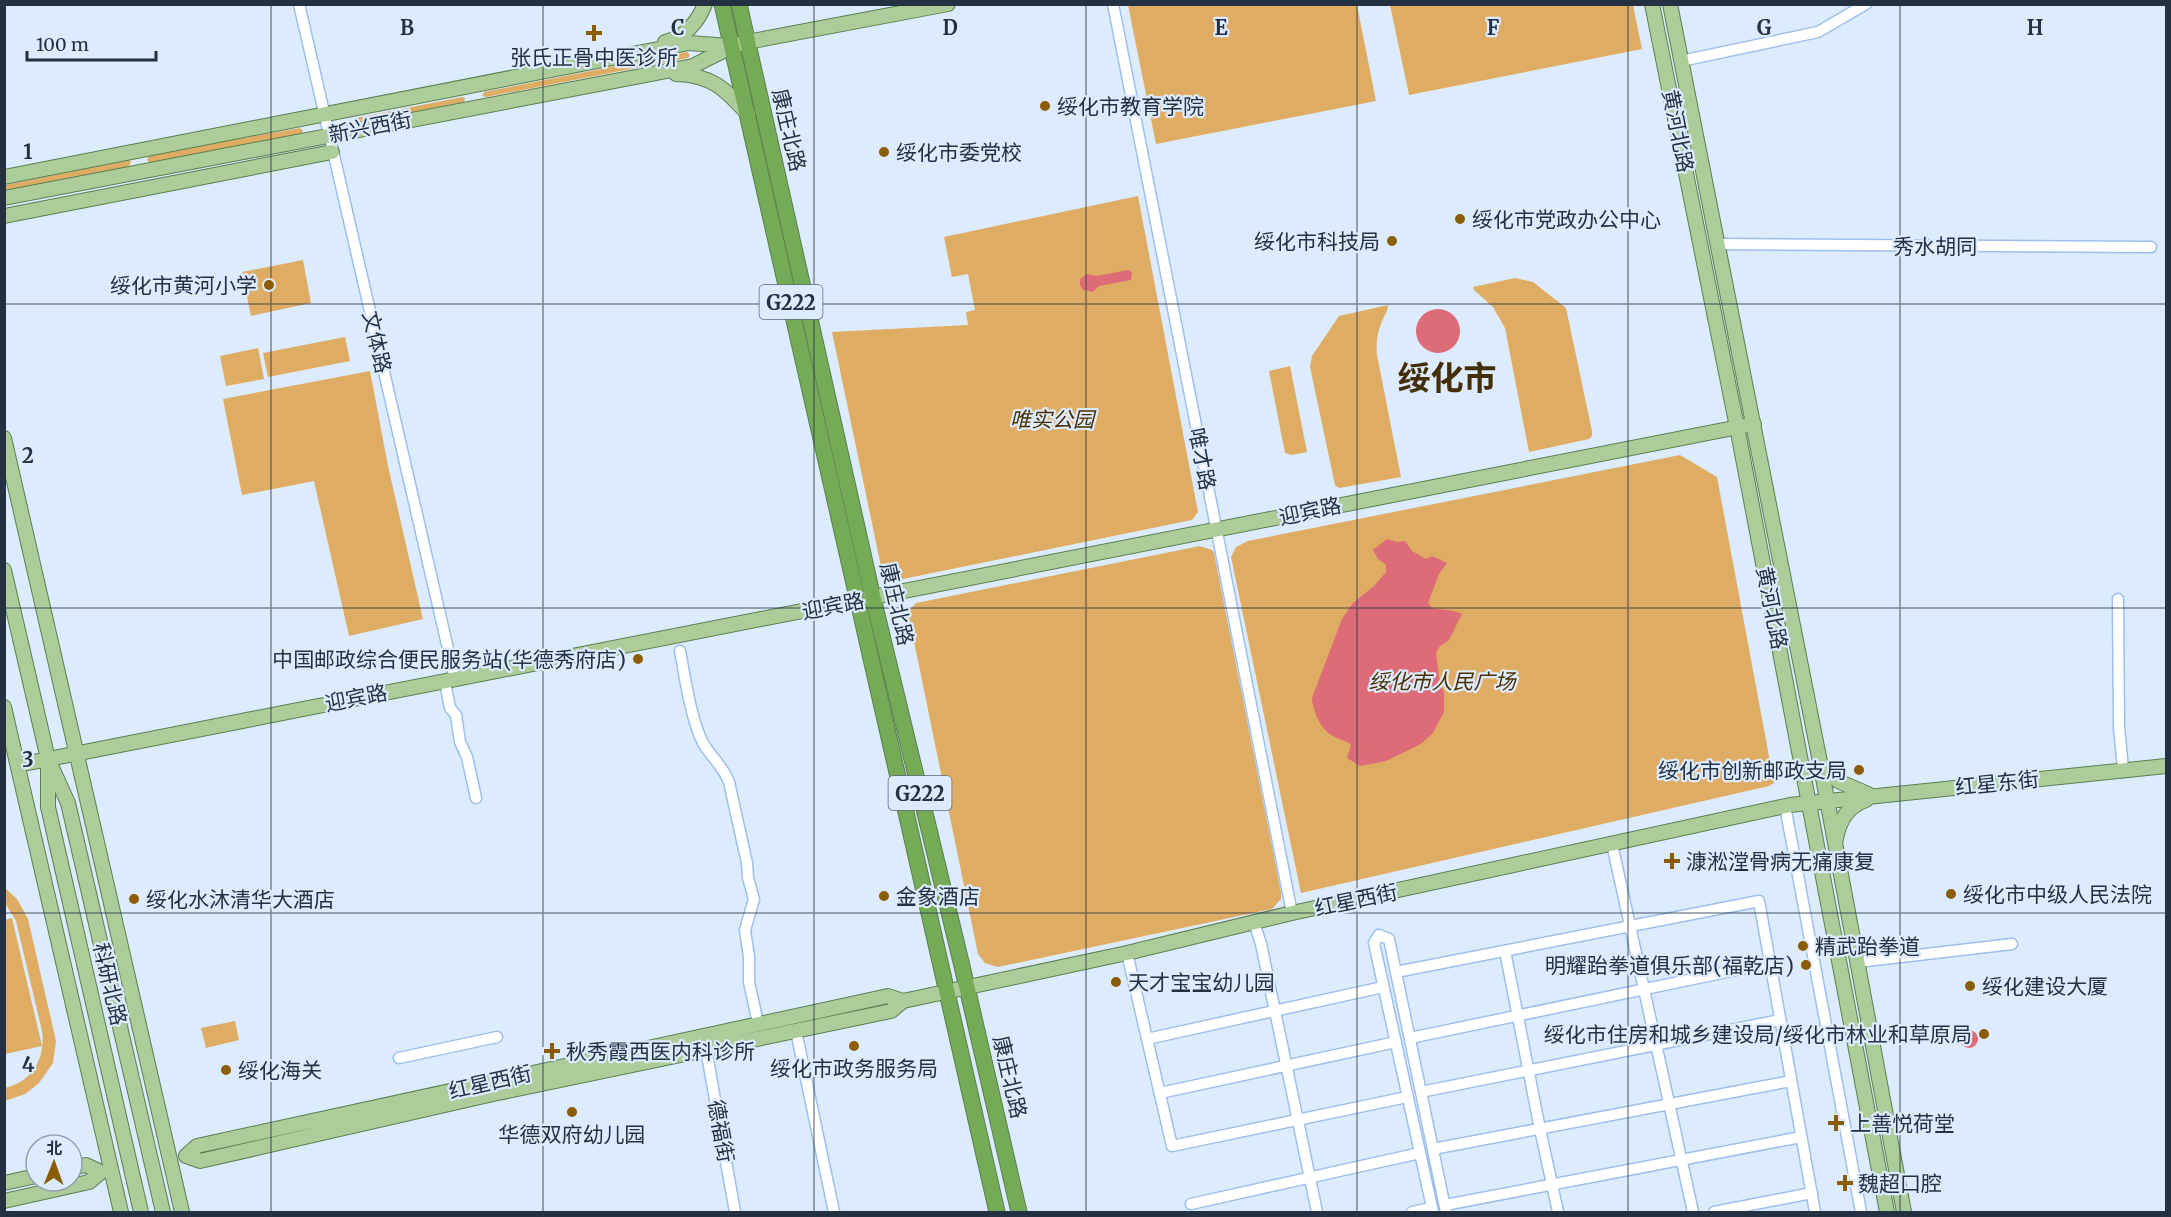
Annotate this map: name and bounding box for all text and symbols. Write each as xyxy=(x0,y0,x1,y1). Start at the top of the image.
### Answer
text: B xyxy=(400,15,414,40)
text: C xyxy=(671,15,685,40)
text: D xyxy=(942,15,958,40)
text: E xyxy=(1214,15,1228,40)
text: F xyxy=(1487,15,1500,40)
text: G xyxy=(1757,15,1772,40)
text: H xyxy=(2027,15,2043,40)
scale bar xyxy=(27,24,156,62)
marker: 张氏正骨中医诊所 xyxy=(585,24,603,42)
text: 100 m xyxy=(36,33,89,56)
place label: 张氏正骨中医诊所 xyxy=(510,44,678,71)
street label: 康庄北路 xyxy=(766,86,812,174)
street label: 黄河北路 xyxy=(1657,87,1699,175)
place label: 绥化市教育学院 xyxy=(1057,93,1204,120)
marker: 绥化市教育学院 xyxy=(1038,99,1052,113)
street label: 新兴西街 xyxy=(326,106,414,148)
text: 1 xyxy=(23,139,33,164)
place label: 绥化市委党校 xyxy=(896,139,1022,166)
marker: 绥化市委党校 xyxy=(877,145,891,159)
place label: 绥化市党政办公中心 xyxy=(1472,206,1661,233)
marker: 绥化市党政办公中心 xyxy=(1453,212,1467,226)
place label: 绥化市科技局 xyxy=(1254,228,1380,255)
street label: 秀水胡同 xyxy=(1893,233,1977,260)
marker: 绥化市科技局 xyxy=(1385,234,1399,248)
place label: 绥化市黄河小学 xyxy=(110,272,257,299)
marker: 绥化市黄河小学 xyxy=(262,278,276,292)
road number: G222 xyxy=(760,285,822,319)
street label: 文体路 xyxy=(357,308,397,376)
district label: 绥化市 xyxy=(1398,358,1497,399)
park label: 唯实公园 xyxy=(1010,406,1097,433)
street label: 唯才路 xyxy=(1183,426,1221,492)
text: 2 xyxy=(22,443,34,468)
street label: 迎宾路 xyxy=(1276,491,1344,531)
street label: 康庄北路 xyxy=(874,560,920,648)
street label: 黄河北路 xyxy=(1751,564,1793,652)
street label: 迎宾路 xyxy=(800,587,866,625)
place label: 中国邮政综合便民服务站(华德秀府店) xyxy=(272,646,626,673)
marker: 中国邮政综合便民服务站(华德秀府店) xyxy=(631,652,645,666)
park label: 绥化市人民广场 xyxy=(1369,668,1517,695)
street label: 迎宾路 xyxy=(323,679,389,717)
text: 3 xyxy=(22,747,34,772)
place label: 绥化市创新邮政支局 xyxy=(1658,757,1847,784)
marker: 绥化市创新邮政支局 xyxy=(1852,763,1866,777)
street label: 红星东街 xyxy=(1954,765,2040,801)
road number: G222 xyxy=(888,776,952,810)
place label: 漮淞漟骨病无痛康复 xyxy=(1686,848,1875,875)
marker: 漮淞漟骨病无痛康复 xyxy=(1663,852,1681,870)
street label: 红星西街 xyxy=(1312,878,1400,922)
place label: 绥化市中级人民法院 xyxy=(1963,881,2152,908)
place label: 金象酒店 xyxy=(896,883,980,910)
place label: 绥化水沐清华大酒店 xyxy=(146,886,335,913)
marker: 绥化市中级人民法院 xyxy=(1944,887,1958,901)
marker: 金象酒店 xyxy=(877,889,891,903)
marker: 绥化水沐清华大酒店 xyxy=(127,892,141,906)
place label: 精武跆拳道 xyxy=(1815,933,1920,960)
marker: 精武跆拳道 xyxy=(1796,939,1810,953)
street label: 科研北路 xyxy=(87,940,133,1028)
place label: 明耀跆拳道俱乐部(福乾店) xyxy=(1545,952,1794,979)
marker: 明耀跆拳道俱乐部(福乾店) xyxy=(1799,958,1813,972)
place label: 天才宝宝幼儿园 xyxy=(1128,969,1275,996)
place label: 绥化建设大厦 xyxy=(1982,973,2108,1000)
marker: 天才宝宝幼儿园 xyxy=(1109,975,1123,989)
marker: 绥化建设大厦 xyxy=(1963,979,1977,993)
place label: 绥化市住房和城乡建设局/绥化市林业和草原局 xyxy=(1544,1021,1972,1048)
marker: 绥化市住房和城乡建设局/绥化市林业和草原局 xyxy=(1977,1027,1991,1041)
street label: 康庄北路 xyxy=(987,1033,1033,1121)
place label: 秋秀霞西医内科诊所 xyxy=(566,1038,755,1065)
marker: 绥化市政务服务局 xyxy=(847,1039,861,1053)
marker: 秋秀霞西医内科诊所 xyxy=(543,1042,561,1060)
text: 4 xyxy=(22,1052,35,1077)
place label: 绥化市政务服务局 xyxy=(770,1055,938,1082)
place label: 绥化海关 xyxy=(238,1057,322,1084)
street label: 红星西街 xyxy=(446,1059,534,1105)
marker: 绥化海关 xyxy=(219,1063,233,1077)
street label: 德福街 xyxy=(702,1098,740,1164)
marker: 华德双府幼儿园 xyxy=(565,1105,579,1119)
place label: 上善悦荷堂 xyxy=(1850,1110,1955,1137)
marker: 上善悦荷堂 xyxy=(1827,1114,1845,1132)
place label: 华德双府幼儿园 xyxy=(499,1121,646,1148)
north arrow xyxy=(24,1133,84,1193)
text: 北 xyxy=(46,1138,62,1158)
place label: 魏超口腔 xyxy=(1858,1170,1942,1197)
marker: 魏超口腔 xyxy=(1836,1174,1854,1192)

